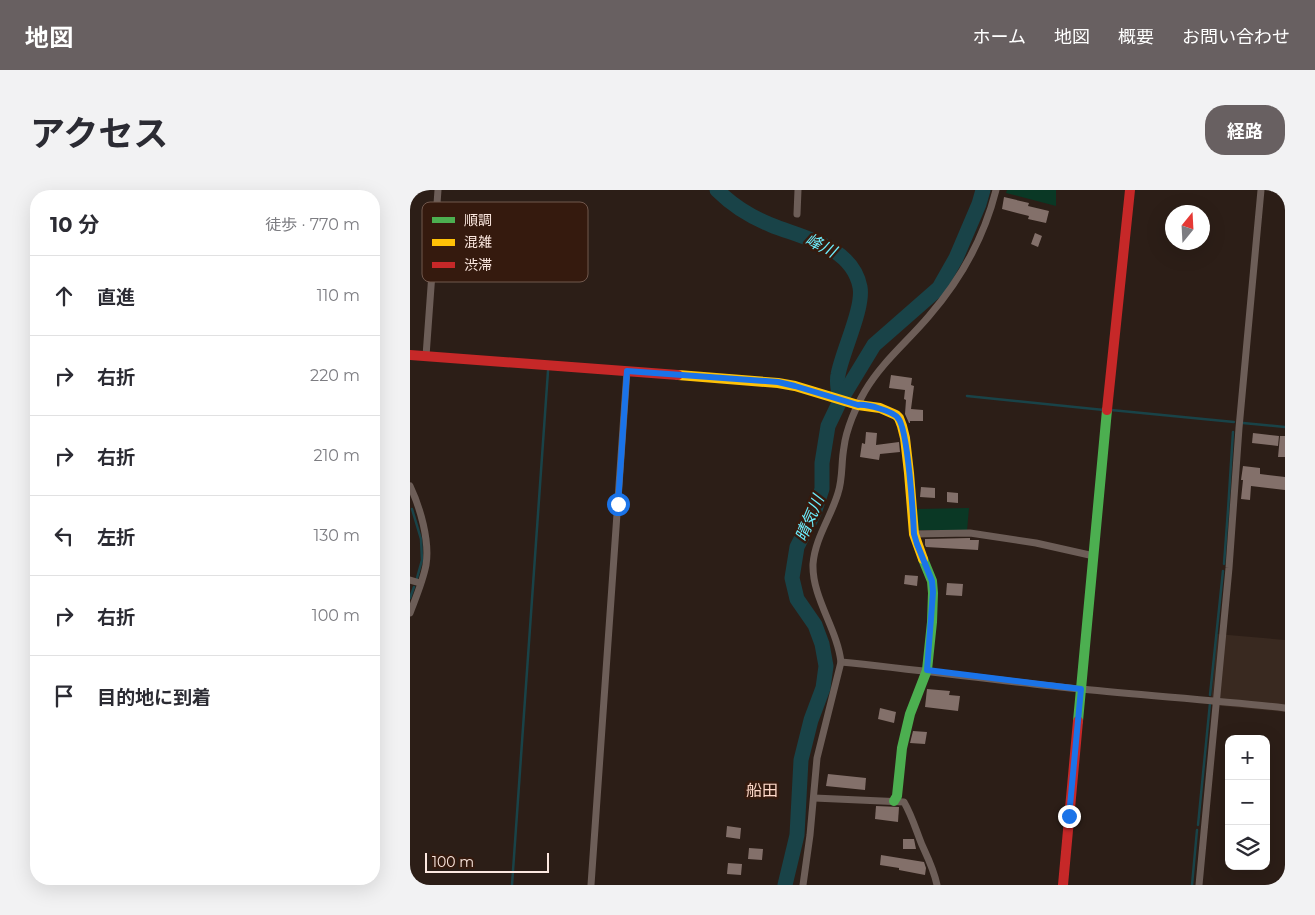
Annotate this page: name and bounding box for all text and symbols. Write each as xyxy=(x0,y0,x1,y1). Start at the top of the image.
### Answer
text: 地図 xyxy=(25,23,73,52)
text: ホーム xyxy=(973,26,1026,48)
text: 地図 xyxy=(1054,26,1090,48)
text: 概要 xyxy=(1118,26,1154,48)
text: お問い合わせ xyxy=(1182,26,1290,48)
button: 経路 xyxy=(1205,105,1285,155)
text: アクセス xyxy=(30,112,168,155)
legend xyxy=(422,202,588,282)
north arrow xyxy=(1165,205,1210,250)
text: 順調 xyxy=(464,211,492,229)
text: 10 分 xyxy=(50,212,99,237)
text: 徒歩 · 770 m xyxy=(265,215,360,234)
water label: 峰川 xyxy=(802,230,841,262)
text: 混雑 xyxy=(464,233,492,251)
text: 渋滞 xyxy=(464,256,492,274)
icon: ahead xyxy=(50,282,78,310)
text: 直進 xyxy=(97,286,135,309)
text: 110 m xyxy=(317,286,360,305)
icon: right xyxy=(50,362,78,390)
text: 右折 xyxy=(97,366,135,389)
text: 220 m xyxy=(310,366,360,385)
icon: right xyxy=(50,442,78,470)
text: 右折 xyxy=(97,446,135,469)
text: 210 m xyxy=(313,446,360,465)
water label: 晴気川 xyxy=(791,491,828,544)
route start xyxy=(607,493,630,516)
icon: left xyxy=(50,522,78,550)
text: 左折 xyxy=(97,526,135,549)
text: 130 m xyxy=(313,526,360,545)
icon: right xyxy=(50,602,78,630)
text: 右折 xyxy=(97,606,135,629)
text: 100 m xyxy=(312,606,360,625)
icon: arrive xyxy=(50,682,78,710)
text: 目的地に到着 xyxy=(97,686,211,709)
map controls xyxy=(1225,735,1270,870)
button: + xyxy=(1225,735,1270,780)
button: − xyxy=(1225,780,1270,825)
district label: 船田 xyxy=(746,781,778,800)
route end xyxy=(1058,805,1081,828)
button: layers xyxy=(1225,825,1270,870)
scale bar xyxy=(425,850,549,873)
text: 100 m xyxy=(432,853,474,871)

